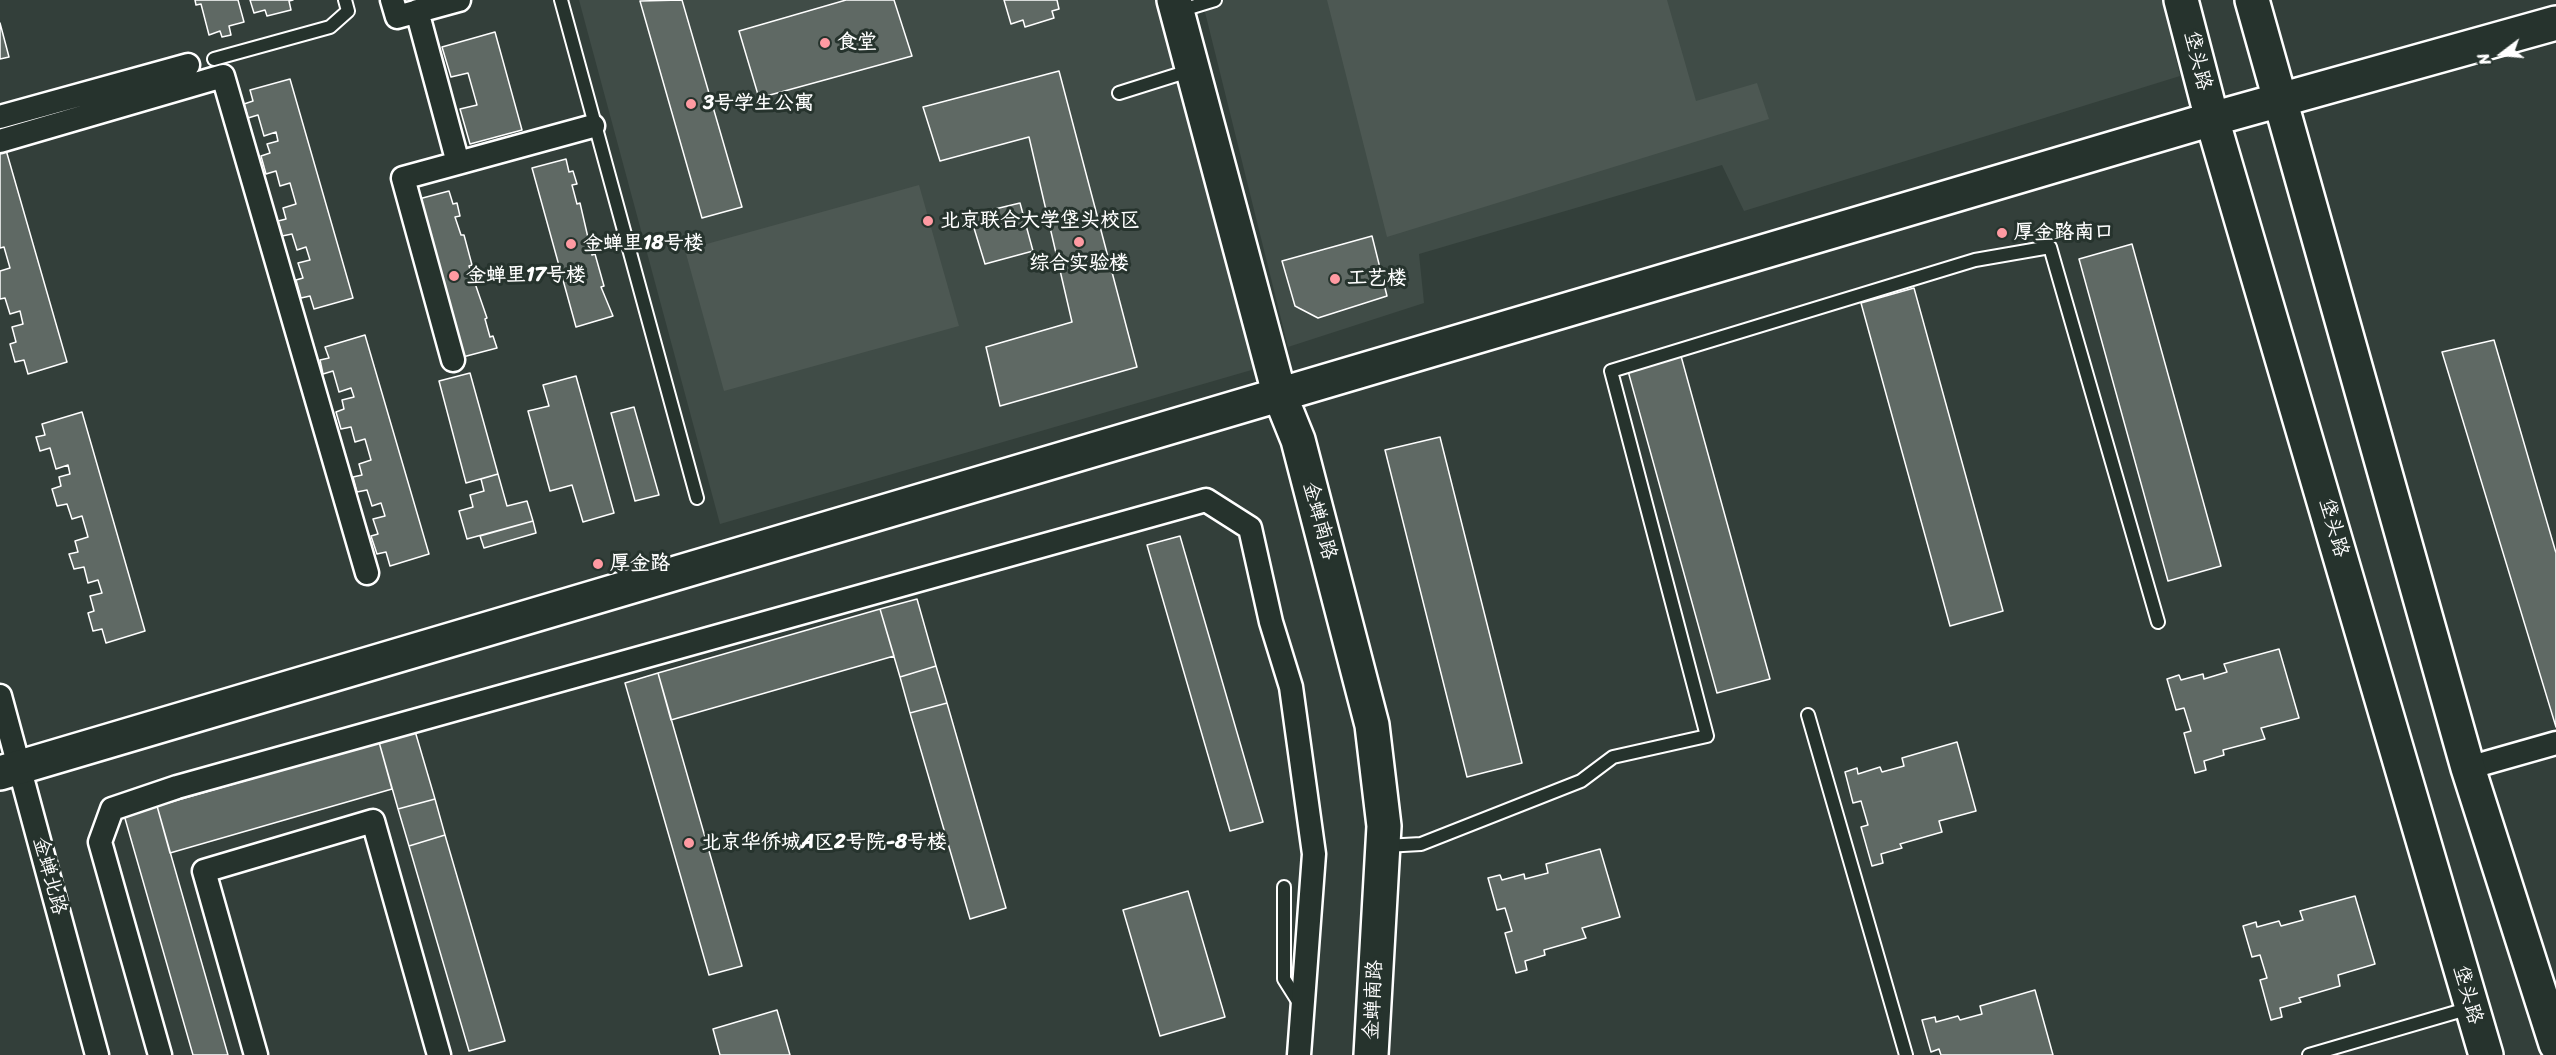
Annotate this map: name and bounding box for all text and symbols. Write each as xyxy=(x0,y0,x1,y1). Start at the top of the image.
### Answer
north arrow xyxy=(2472,24,2532,84)
street label: 垡头路 xyxy=(2178,29,2216,93)
place label: 食堂 xyxy=(837,31,877,55)
marker: 食堂 xyxy=(818,36,832,50)
text: N xyxy=(2469,50,2500,68)
place label: 3号学生公寓 xyxy=(703,92,814,116)
marker: 3号学生公寓 xyxy=(684,97,698,111)
place label: 北京联合大学垡头校区 xyxy=(940,209,1140,233)
marker: 北京联合大学垡头校区 xyxy=(921,214,935,228)
place label: 厚金路南口 xyxy=(2014,221,2114,245)
marker: 厚金路南口 xyxy=(1995,226,2009,240)
place label: 金蝉里18号楼 xyxy=(583,232,704,256)
marker: 综合实验楼 xyxy=(1072,235,1086,249)
marker: 金蝉里18号楼 xyxy=(564,237,578,251)
place label: 综合实验楼 xyxy=(1029,252,1129,276)
place label: 金蝉里17号楼 xyxy=(466,264,586,288)
place label: 工艺楼 xyxy=(1347,267,1407,291)
marker: 金蝉里17号楼 xyxy=(447,269,461,283)
marker: 工艺楼 xyxy=(1328,272,1342,286)
street label: 金蝉南路 xyxy=(1297,479,1341,563)
street label: 垡头路 xyxy=(2313,496,2353,560)
place label: 厚金路 xyxy=(610,552,670,576)
marker: 厚金路 xyxy=(591,557,605,571)
place label: 北京华侨城A区2号院-8号楼 xyxy=(701,831,947,855)
street label: 金蝉北路 xyxy=(27,834,71,918)
marker: 北京华侨城A区2号院-8号楼 xyxy=(682,836,696,850)
street label: 金蝉南路 xyxy=(1360,959,1388,1041)
street label: 垡头路 xyxy=(2447,963,2487,1027)

